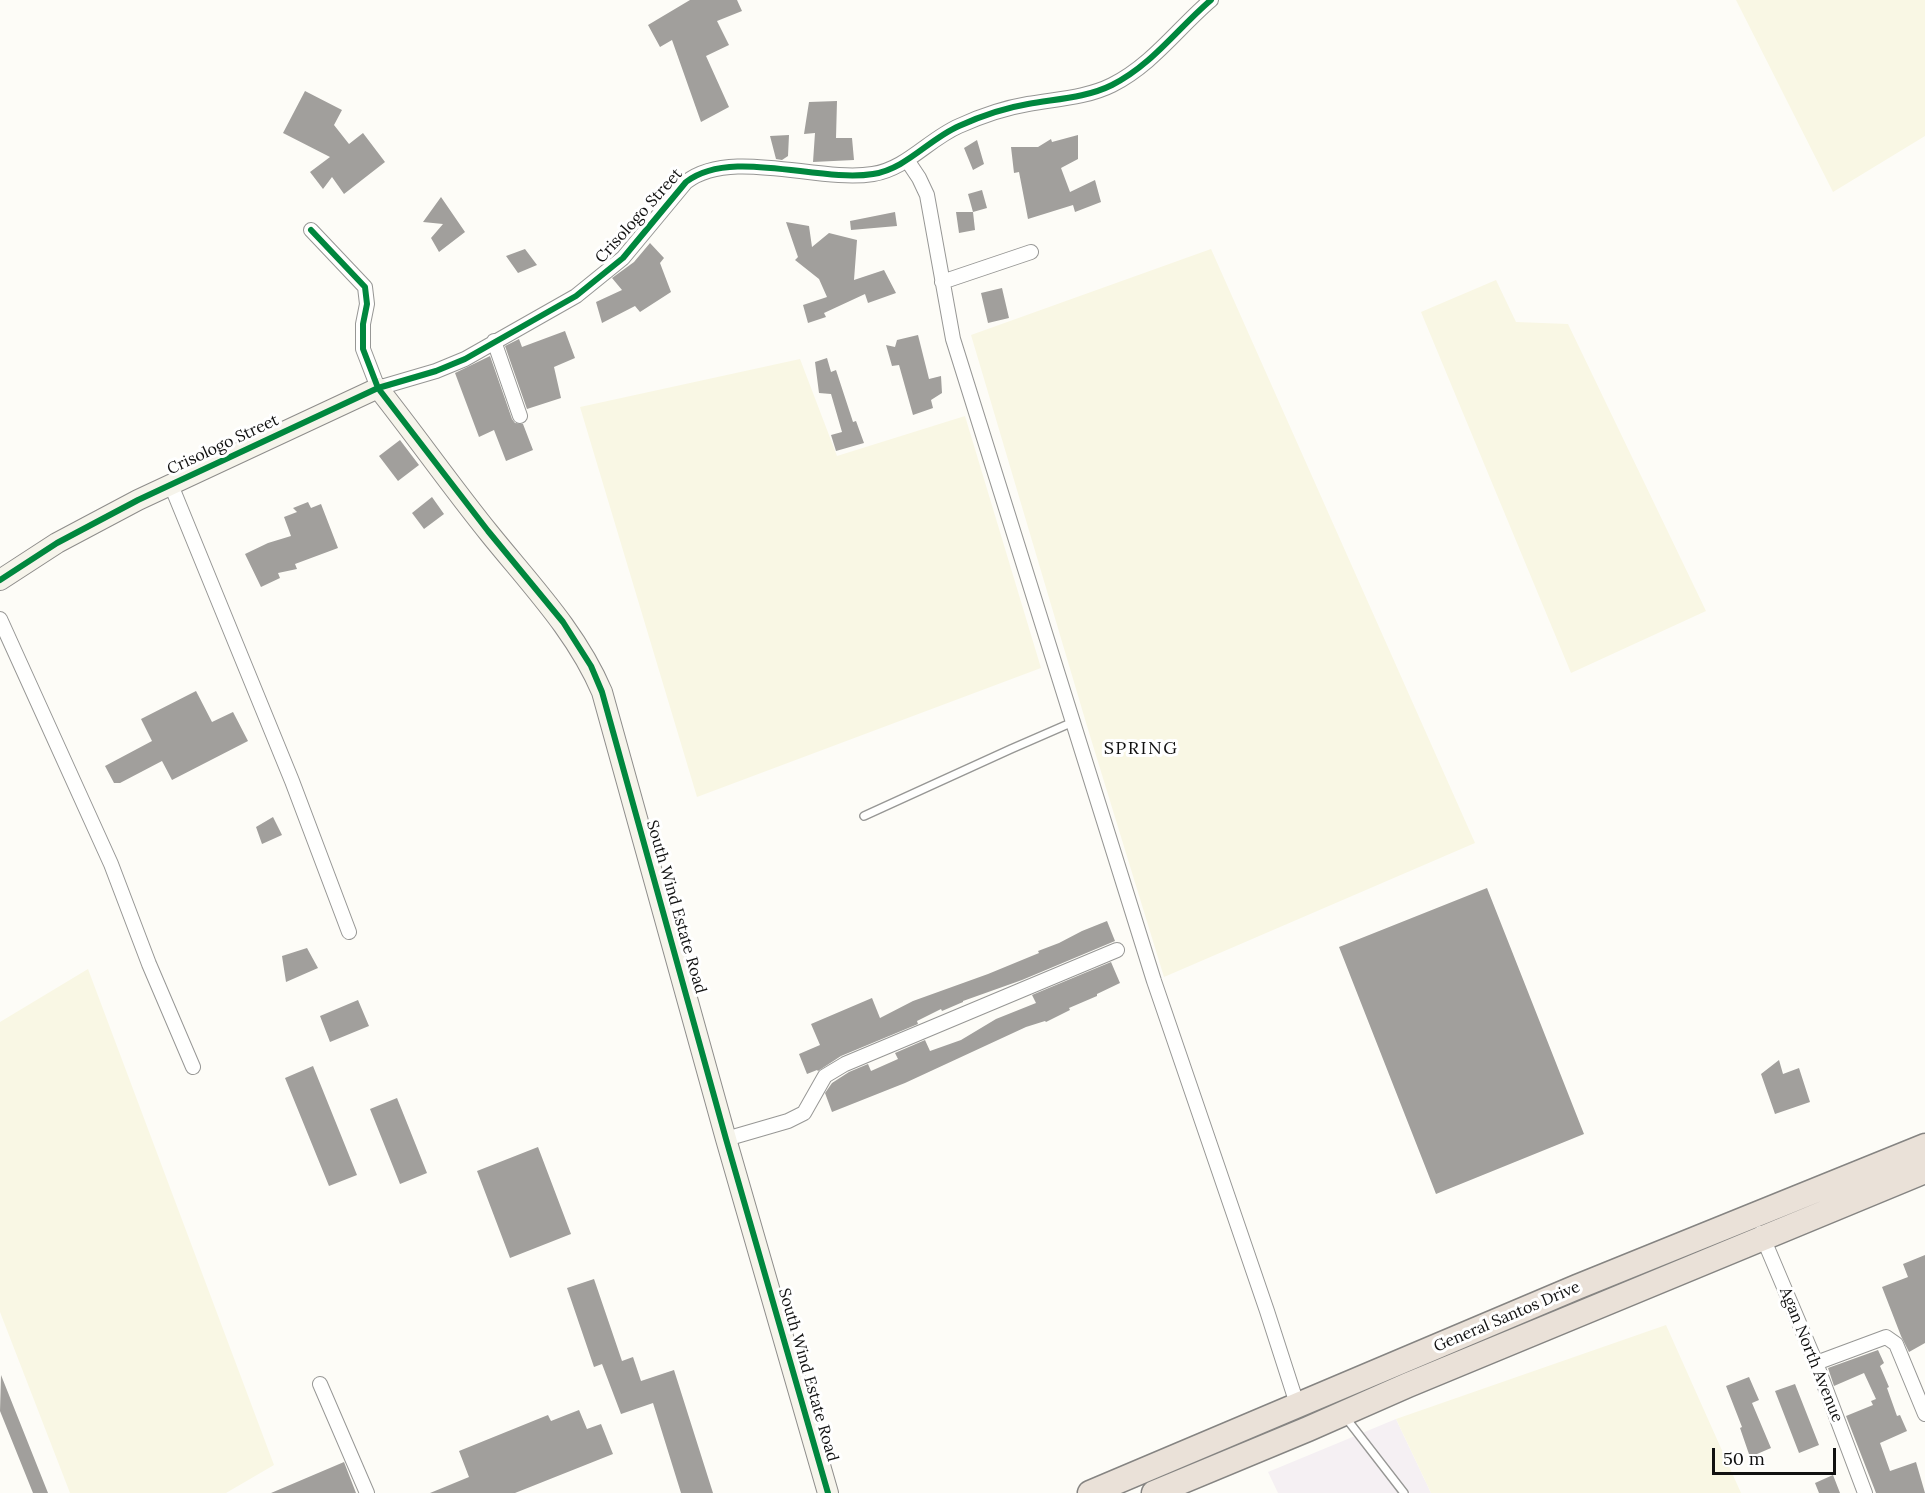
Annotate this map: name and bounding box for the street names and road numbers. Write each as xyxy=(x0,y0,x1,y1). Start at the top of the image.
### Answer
street label: Crisologo Street xyxy=(591,165,687,267)
street label: Crisologo Street xyxy=(164,411,282,479)
street label: South Wind Estate Road xyxy=(642,818,710,996)
street label: General Santos Drive xyxy=(1431,1278,1583,1356)
street label: Agan North Avenue xyxy=(1775,1285,1847,1425)
street label: South Wind Estate Road xyxy=(774,1286,842,1464)

